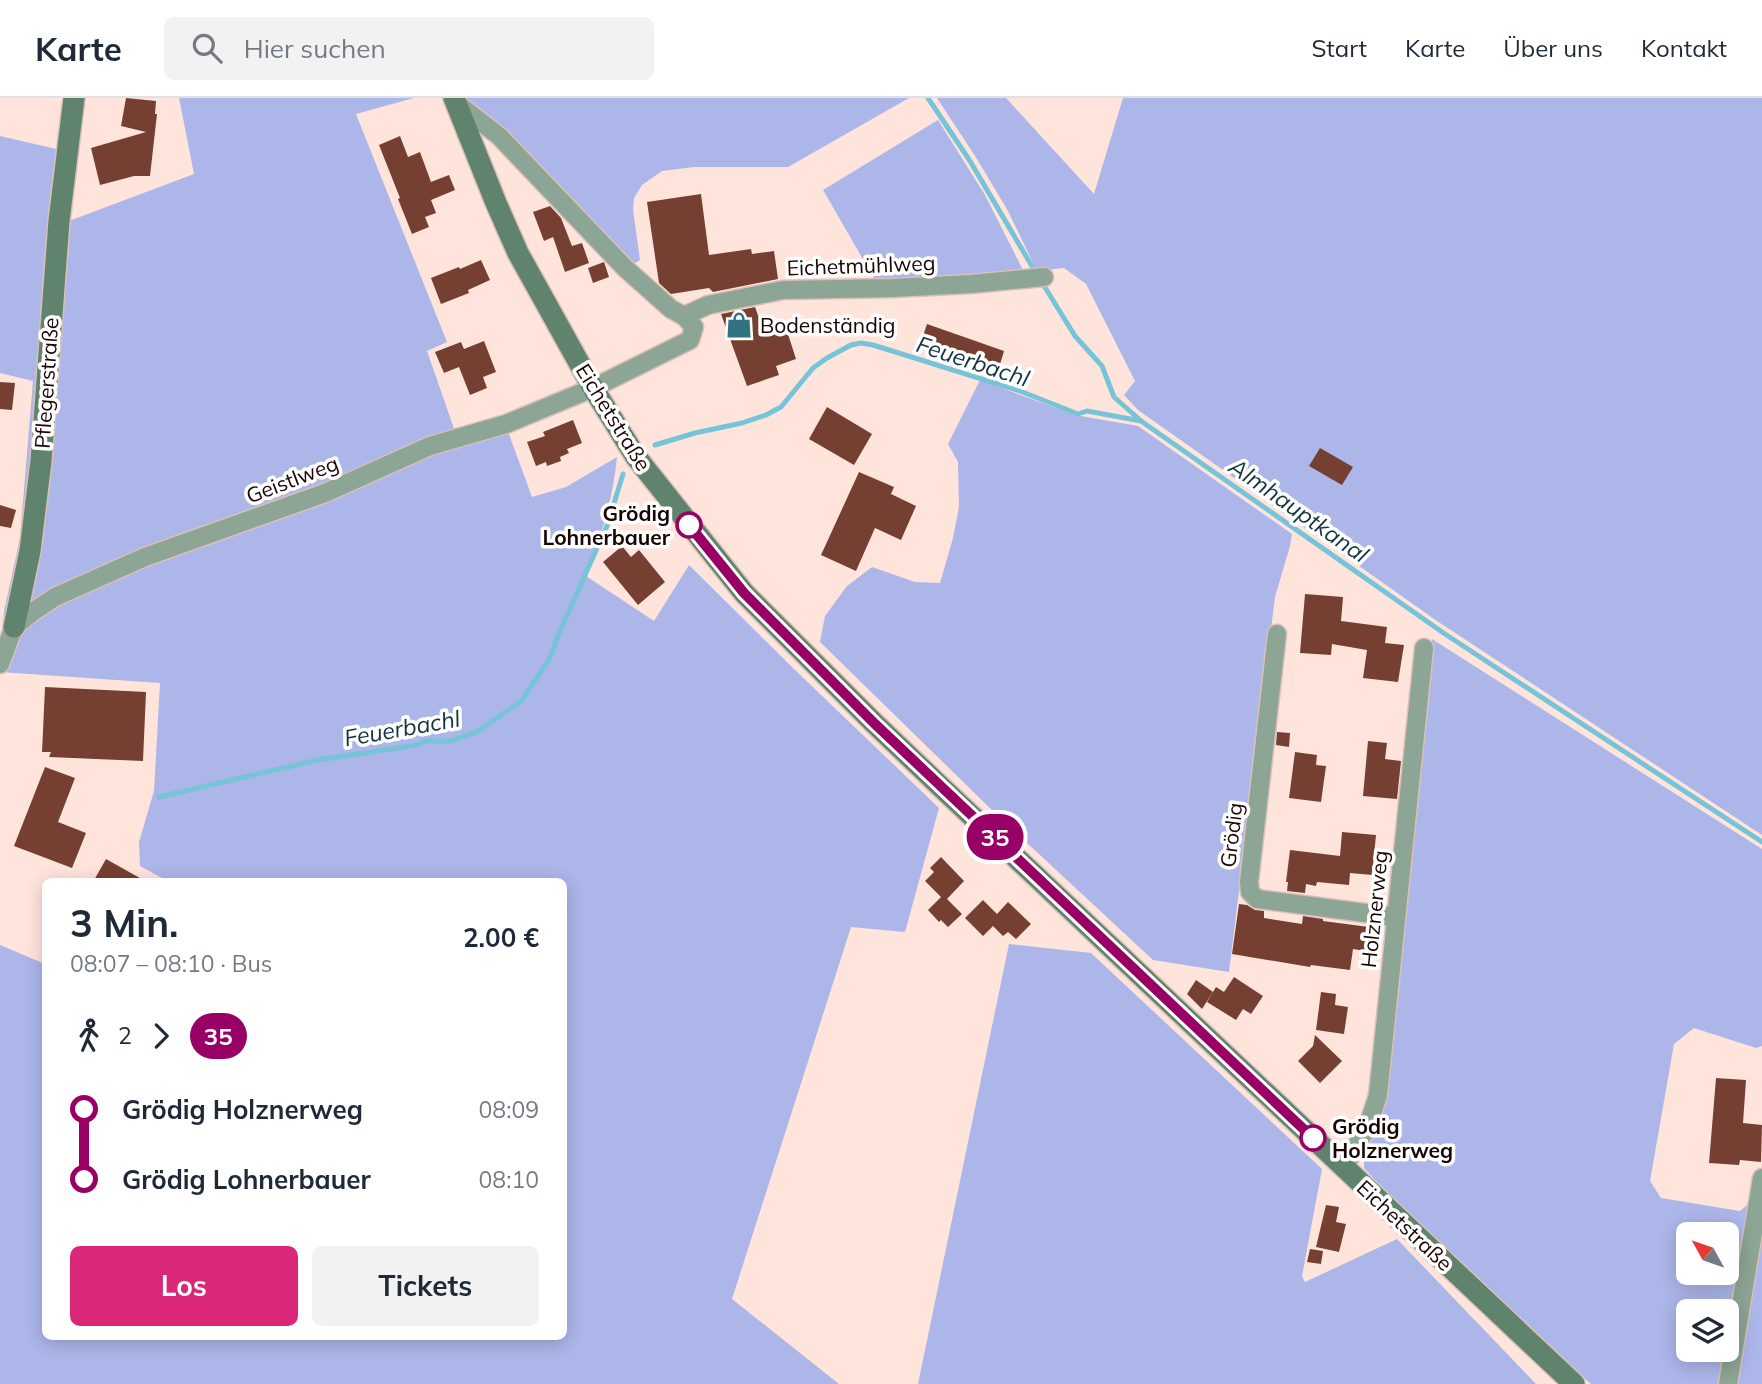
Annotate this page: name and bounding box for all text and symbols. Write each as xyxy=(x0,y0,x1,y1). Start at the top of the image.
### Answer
search box xyxy=(164,17,654,80)
text: Karte xyxy=(35,28,122,69)
icon: search xyxy=(188,29,226,67)
text: Hier suchen xyxy=(244,32,386,65)
text: Start xyxy=(1311,33,1367,63)
text: Karte xyxy=(1405,33,1465,63)
text: Über uns xyxy=(1503,33,1603,63)
text: Kontakt xyxy=(1641,33,1727,63)
street label: Eichetmühlweg xyxy=(786,249,936,281)
shop icon: Bodenständig xyxy=(724,310,754,340)
place label: Bodenständig xyxy=(760,312,895,338)
street label: Pflegerstraße xyxy=(28,317,64,449)
water label: Feuerbachl xyxy=(913,329,1034,393)
street label: Eichetstraße xyxy=(571,359,657,475)
street label: Geistlweg xyxy=(242,450,342,508)
water label: Almhauptkanal xyxy=(1223,451,1375,569)
place label: Grödig Lohnerbauer xyxy=(543,500,671,550)
marker: Grödig Lohnerbauer xyxy=(676,512,702,538)
water label: Feuerbachl xyxy=(342,703,463,752)
street label: Grödig xyxy=(1214,801,1248,869)
line badge: 35 xyxy=(964,814,1026,860)
text: 35 xyxy=(981,822,1009,852)
street label: Holznerweg xyxy=(1355,849,1393,969)
text: 3 Min. xyxy=(70,899,179,947)
text: 2.00 € xyxy=(463,921,539,954)
text: 08:07 – 08:10 · Bus xyxy=(70,949,272,978)
icon: walk xyxy=(70,1017,108,1055)
icon: forward xyxy=(142,1017,180,1055)
text: 2 xyxy=(118,1021,132,1050)
text: 35 xyxy=(204,1021,233,1051)
text: Grödig Holznerweg xyxy=(122,1093,363,1126)
text: 08:09 xyxy=(479,1095,539,1124)
place label: Grödig Holznerweg xyxy=(1332,1113,1453,1163)
marker: Grödig Holznerweg xyxy=(1300,1125,1326,1151)
text: Grödig Lohnerbauer xyxy=(122,1163,371,1196)
text: 08:10 xyxy=(479,1165,539,1194)
street label: Eichetstraße xyxy=(1352,1174,1458,1276)
north arrow xyxy=(1676,1222,1740,1284)
map controls xyxy=(1676,1222,1739,1362)
button: Los xyxy=(70,1246,298,1326)
button: Tickets xyxy=(312,1246,539,1326)
button: layers xyxy=(1676,1299,1739,1362)

